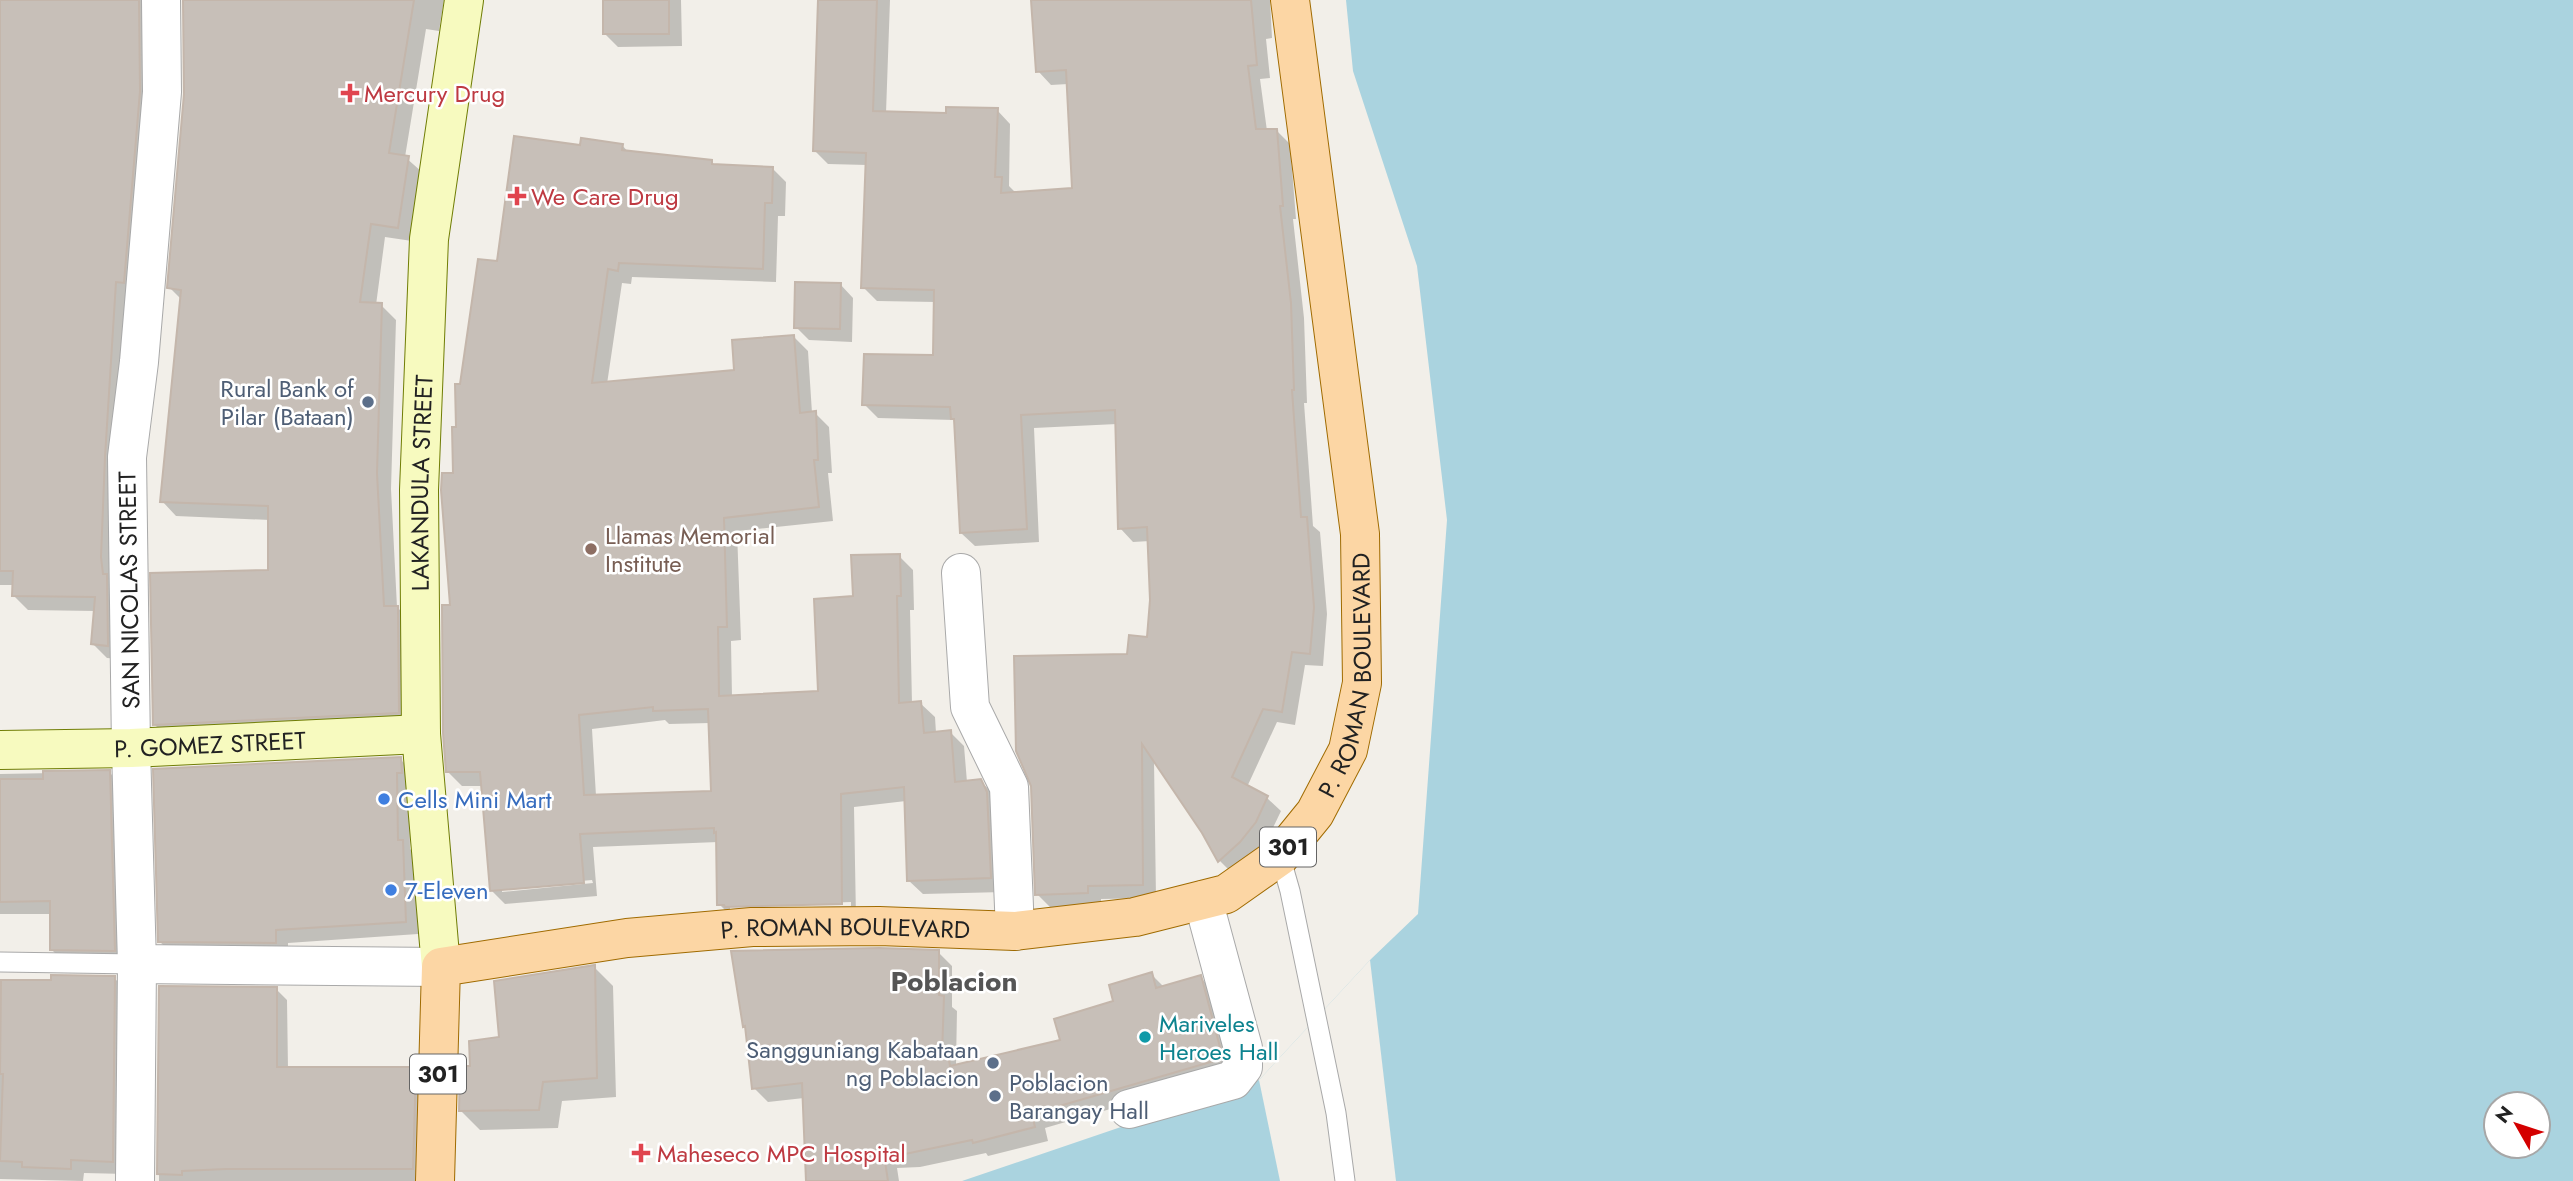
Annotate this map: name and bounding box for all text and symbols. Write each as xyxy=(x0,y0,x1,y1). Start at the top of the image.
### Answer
place label: Mercury Drug xyxy=(364,76,505,111)
marker: Mercury Drug xyxy=(342,85,358,101)
place label: We Care Drug xyxy=(531,179,679,214)
marker: We Care Drug xyxy=(509,188,525,204)
place label: Rural Bank of Pilar (Bataan) xyxy=(220,371,355,434)
street label: LAKANDULA STREET xyxy=(401,374,441,591)
marker: Rural Bank of Pilar (Bataan) xyxy=(360,394,376,410)
street label: SAN NICOLAS STREET xyxy=(109,471,149,709)
place label: Llamas Memorial Institute xyxy=(605,518,775,581)
marker: Llamas Memorial Institute xyxy=(583,541,599,557)
street label: P. ROMAN BOULEVARD xyxy=(1309,552,1380,803)
street label: P. GOMEZ STREET xyxy=(114,722,307,766)
place label: Cells Mini Mart xyxy=(398,782,552,817)
marker: Cells Mini Mart xyxy=(376,791,392,807)
road number: 301 xyxy=(1260,828,1316,866)
place label: 7-Eleven xyxy=(405,873,489,908)
marker: 7-Eleven xyxy=(383,882,399,898)
street label: P. ROMAN BOULEVARD xyxy=(719,908,971,947)
district label: Poblacion xyxy=(890,961,1018,1002)
place label: Mariveles Heroes Hall xyxy=(1159,1006,1278,1069)
marker: Mariveles Heroes Hall xyxy=(1137,1029,1153,1045)
place label: Sangguniang Kabataan ng Poblacion xyxy=(746,1032,979,1095)
road number: 301 xyxy=(410,1054,466,1093)
marker: Sangguniang Kabataan ng Poblacion xyxy=(985,1055,1001,1071)
place label: Poblacion Barangay Hall xyxy=(1009,1065,1149,1128)
marker: Poblacion Barangay Hall xyxy=(987,1088,1003,1104)
north arrow xyxy=(2482,1090,2552,1160)
text: N xyxy=(2489,1100,2519,1129)
place label: Maheseco MPC Hospital xyxy=(657,1136,906,1171)
marker: Maheseco MPC Hospital xyxy=(631,1143,651,1163)

